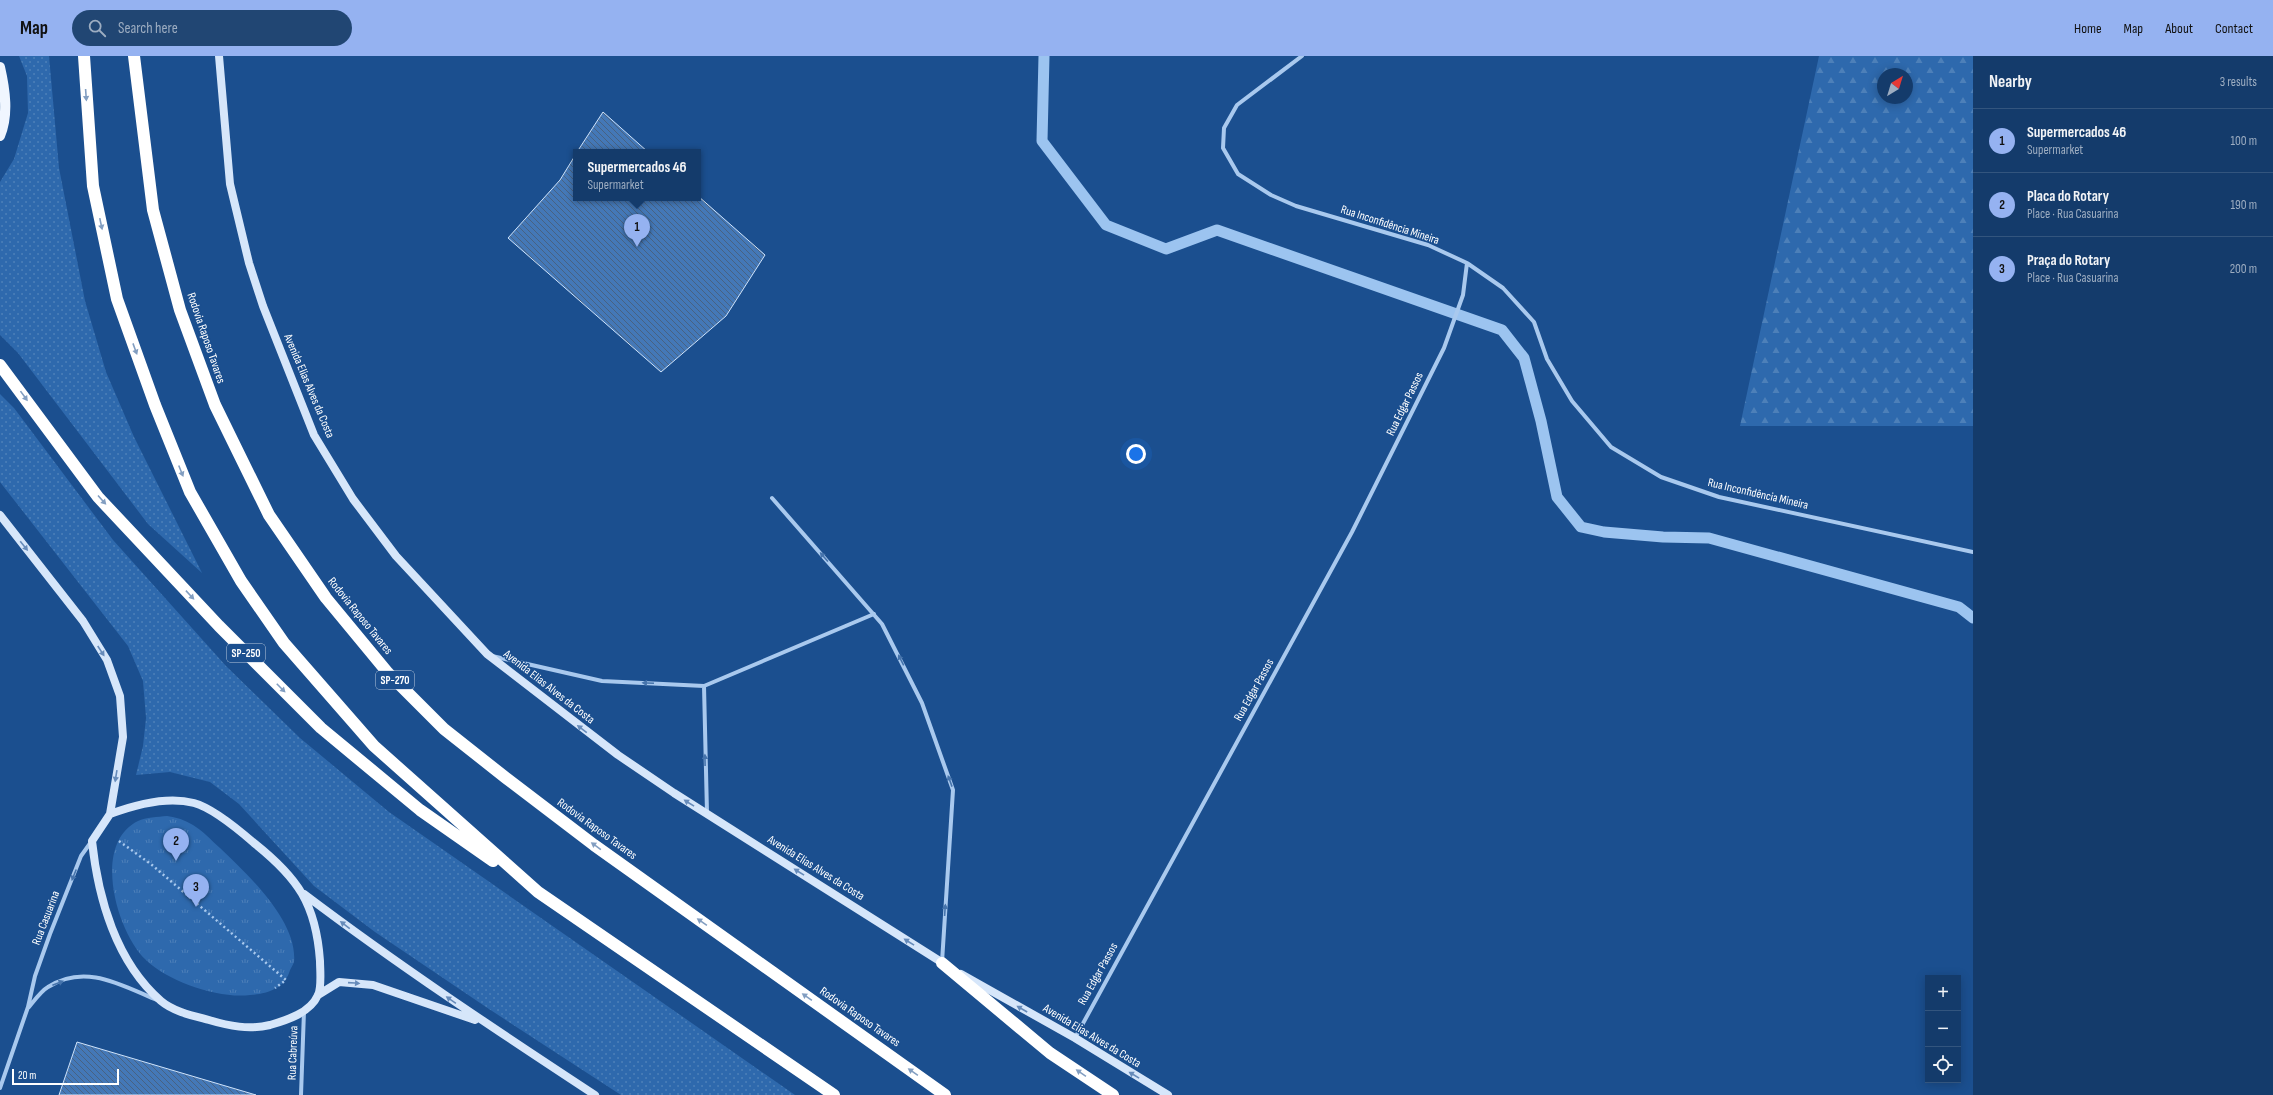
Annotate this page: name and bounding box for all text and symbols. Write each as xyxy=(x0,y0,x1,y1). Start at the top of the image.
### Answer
search box xyxy=(72,10,352,46)
text: Map xyxy=(20,17,48,40)
icon: search xyxy=(86,17,108,39)
text: Search here xyxy=(118,19,178,38)
text: Home xyxy=(2074,20,2102,37)
text: Map xyxy=(2124,20,2143,37)
text: About xyxy=(2165,20,2193,37)
text: Contact xyxy=(2215,20,2253,37)
north arrow xyxy=(1877,68,1913,104)
text: Nearby xyxy=(1989,72,2032,92)
text: 3 results xyxy=(2220,74,2257,90)
one-way arrow xyxy=(83,89,90,101)
text: Supermercados 46 xyxy=(2027,123,2126,142)
text: 1 xyxy=(1999,133,2005,149)
text: 100 m xyxy=(2230,133,2257,149)
text: Supermarket xyxy=(2027,142,2083,158)
popup xyxy=(573,149,701,201)
text: Supermercados 46 xyxy=(587,158,687,177)
text: Supermarket xyxy=(587,177,644,193)
text: Placa do Rotary xyxy=(2027,187,2109,206)
text: 2 xyxy=(1999,197,2005,213)
text: 190 m xyxy=(2230,197,2257,213)
street label: Rua Inconfidência Mineira xyxy=(1339,202,1442,248)
text: Place · Rua Casuarina xyxy=(2027,206,2118,222)
pin: 1 xyxy=(624,214,650,247)
one-way arrow xyxy=(98,218,104,230)
text: Praça do Rotary xyxy=(2027,251,2110,270)
text: 3 xyxy=(1999,261,2005,277)
text: 200 m xyxy=(2230,261,2257,277)
text: Place · Rua Casuarina xyxy=(2027,270,2118,286)
street label: Rodovia Raposo Tavares xyxy=(183,291,229,385)
street label: Avenida Elias Alves da Costa xyxy=(280,331,338,441)
one-way arrow xyxy=(132,343,138,355)
street label: Rua Edgar Passos xyxy=(1383,370,1427,438)
one-way arrow xyxy=(20,391,28,401)
your location xyxy=(1126,444,1146,464)
one-way arrow xyxy=(178,465,184,476)
street label: Rua Inconfidência Mineira xyxy=(1706,475,1810,513)
one-way arrow xyxy=(97,495,106,505)
one-way arrow xyxy=(20,540,29,551)
one-way arrow xyxy=(819,552,828,562)
street label: Rodovia Raposo Tavares xyxy=(324,574,396,658)
one-way arrow xyxy=(185,591,194,600)
road number: SP-250 xyxy=(227,644,265,662)
one-way arrow xyxy=(98,645,105,656)
street label: Avenida Elias Alves da Costa xyxy=(500,646,598,728)
one-way arrow xyxy=(898,655,904,666)
street label: Rua Edgar Passos xyxy=(1231,656,1277,724)
road number: SP-270 xyxy=(376,671,414,689)
one-way arrow xyxy=(642,680,654,687)
one-way arrow xyxy=(276,683,286,693)
one-way arrow xyxy=(577,725,588,733)
one-way arrow xyxy=(702,754,709,766)
one-way arrow xyxy=(113,770,119,782)
one-way arrow xyxy=(947,774,953,786)
street label: Rodovia Raposo Tavares xyxy=(554,795,640,863)
one-way arrow xyxy=(683,799,695,806)
pin: 2 xyxy=(163,828,189,861)
street label: Avenida Elias Alves da Costa xyxy=(764,832,868,904)
one-way arrow xyxy=(590,842,601,850)
one-way arrow xyxy=(794,868,804,876)
one-way arrow xyxy=(70,869,76,881)
pin: 3 xyxy=(183,874,209,907)
street label: Rua Casuarina xyxy=(29,888,63,947)
one-way arrow xyxy=(942,904,949,916)
one-way arrow xyxy=(696,917,707,926)
one-way arrow xyxy=(340,921,351,929)
one-way arrow xyxy=(903,938,915,945)
street label: Rua Edgar Passos xyxy=(1075,940,1121,1008)
map controls xyxy=(1925,975,1961,1083)
button: + xyxy=(1925,975,1961,1011)
one-way arrow xyxy=(52,979,64,985)
one-way arrow xyxy=(348,980,360,987)
street label: Rodovia Raposo Tavares xyxy=(817,984,903,1050)
one-way arrow xyxy=(802,993,813,1001)
one-way arrow xyxy=(446,996,457,1004)
street label: Avenida Elias Alves da Costa xyxy=(1039,1000,1144,1071)
one-way arrow xyxy=(1016,1005,1028,1012)
button: − xyxy=(1925,1011,1961,1047)
street label: Rua Cabreúva xyxy=(285,1025,301,1080)
button: locate xyxy=(1925,1047,1961,1083)
scale bar xyxy=(12,1067,119,1086)
one-way arrow xyxy=(908,1068,919,1076)
text: 20 m xyxy=(18,1069,36,1082)
one-way arrow xyxy=(1075,1069,1086,1077)
one-way arrow xyxy=(1128,1071,1140,1078)

